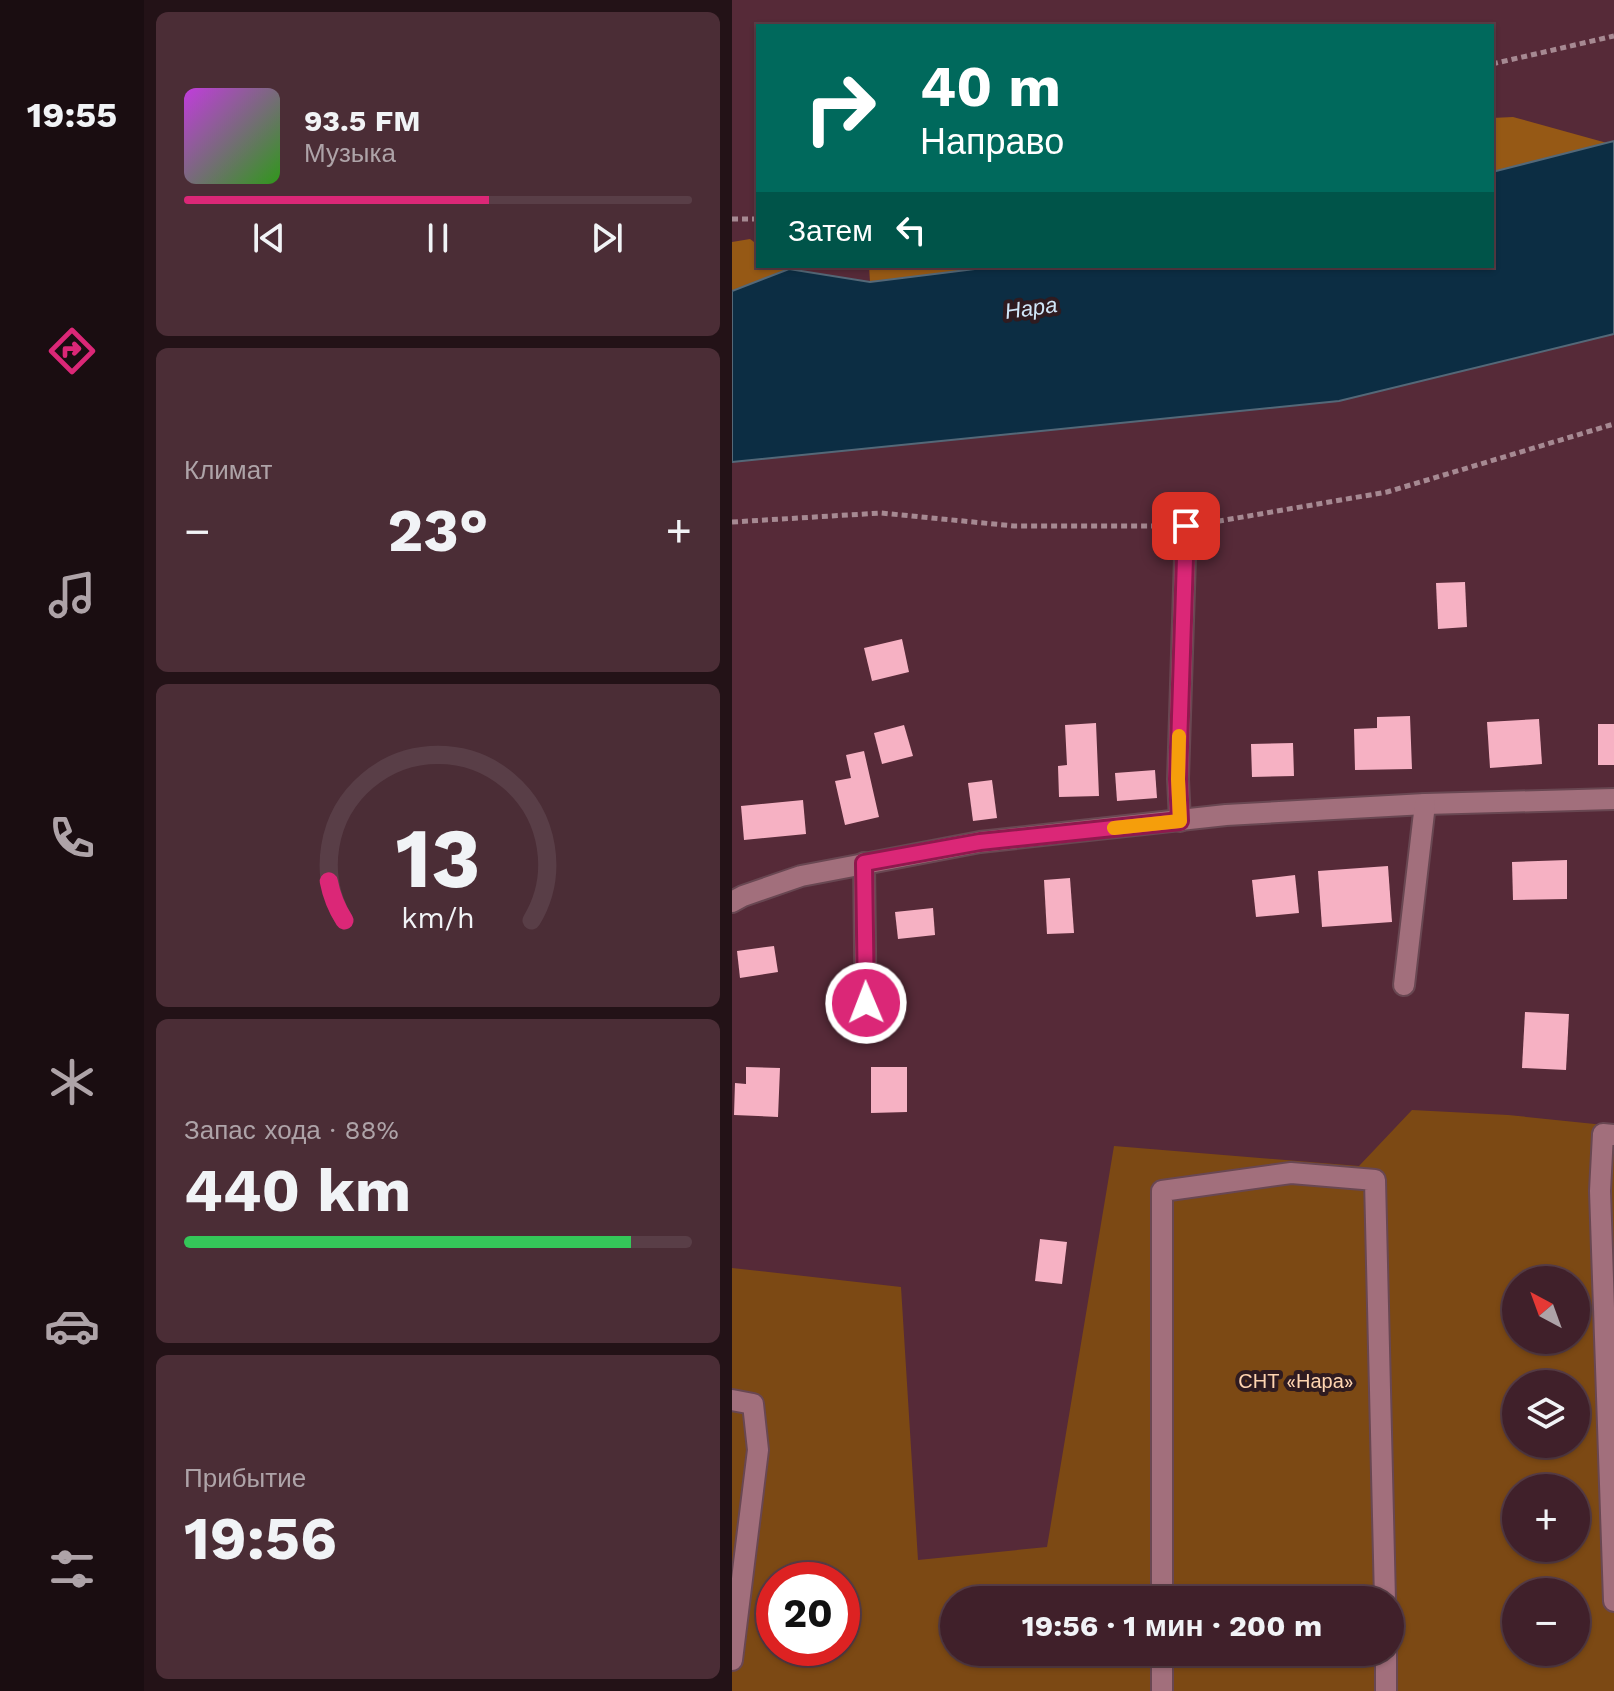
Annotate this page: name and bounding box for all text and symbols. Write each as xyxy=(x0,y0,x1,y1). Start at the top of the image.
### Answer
text: 40 m xyxy=(920,54,1061,120)
icon: right xyxy=(788,56,892,160)
text: 19:55 xyxy=(27,94,117,136)
text: 93.5 FM xyxy=(304,103,420,138)
text: Направо xyxy=(920,121,1064,163)
text: Музыка xyxy=(304,138,396,168)
icon: left xyxy=(889,208,933,252)
text: Затем xyxy=(788,213,873,248)
icon: previous xyxy=(247,216,291,260)
icon: pause xyxy=(416,216,460,260)
icon: next xyxy=(585,216,629,260)
water label: Нара xyxy=(1003,292,1059,324)
icon: directions xyxy=(44,323,100,379)
text: Климат xyxy=(184,455,273,485)
pin xyxy=(1152,492,1220,560)
text: 23° xyxy=(387,495,489,566)
icon: arrive xyxy=(1164,504,1208,548)
text: − xyxy=(184,505,211,557)
text: + xyxy=(665,505,692,557)
icon: music xyxy=(44,567,100,623)
icon: phone xyxy=(44,810,100,866)
text: 13 xyxy=(395,810,481,907)
text: km/h xyxy=(401,902,475,936)
position arrow xyxy=(824,961,908,1045)
icon: climate xyxy=(44,1054,100,1110)
text: Запас хода · 88% xyxy=(184,1115,399,1145)
text: 440 km xyxy=(184,1155,411,1226)
north arrow xyxy=(1502,1266,1590,1354)
map controls xyxy=(1502,1266,1590,1666)
icon: car xyxy=(44,1298,100,1354)
park label: СНТ «Нара» xyxy=(1238,1369,1354,1393)
button: layers xyxy=(1502,1370,1590,1458)
text: Прибытие xyxy=(184,1463,306,1493)
button: + xyxy=(1502,1474,1590,1562)
text: 19:56 xyxy=(184,1503,337,1574)
icon: filters xyxy=(44,1541,100,1597)
speed limit sign: 20 xyxy=(756,1562,860,1666)
button: − xyxy=(1502,1578,1590,1666)
text: 19:56 · 1 мин · 200 m xyxy=(1022,1608,1322,1643)

